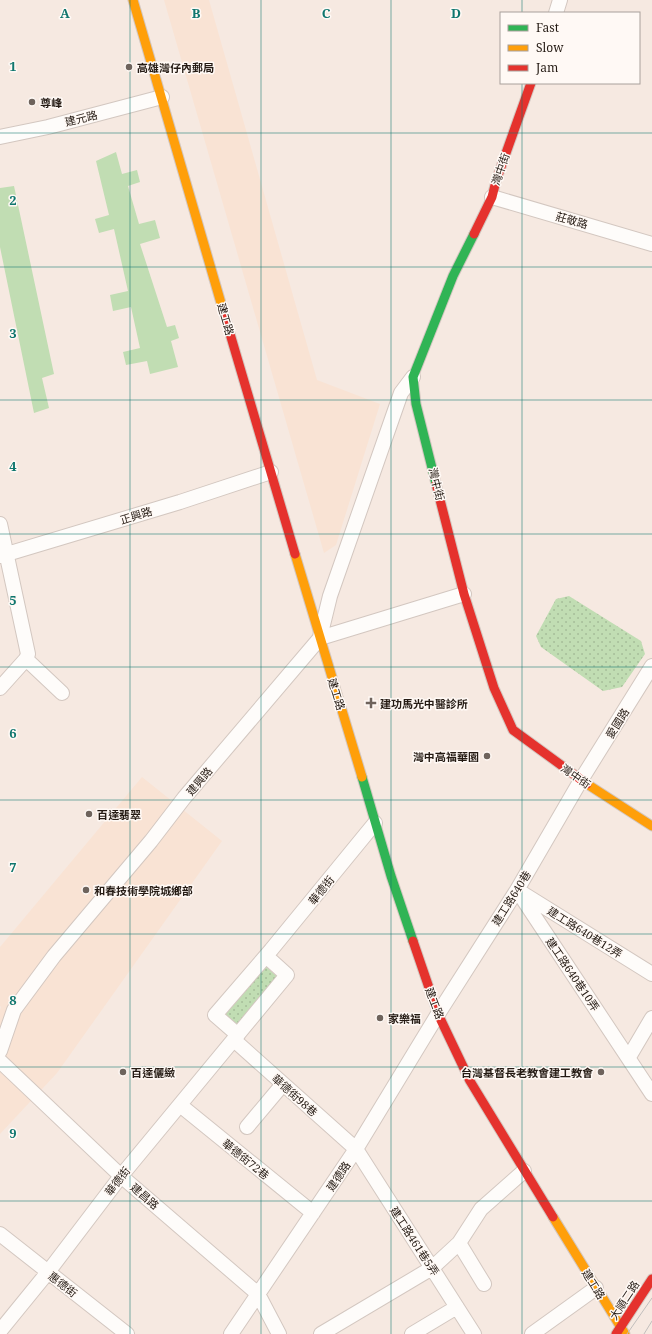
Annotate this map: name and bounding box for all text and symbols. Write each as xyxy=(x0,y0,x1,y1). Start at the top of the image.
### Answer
text: A xyxy=(60,4,70,22)
text: B xyxy=(192,4,201,22)
text: C xyxy=(322,4,331,22)
text: D xyxy=(451,4,461,22)
legend xyxy=(500,12,640,84)
text: Fast xyxy=(536,19,559,36)
text: Slow xyxy=(536,39,564,56)
text: 1 xyxy=(9,57,17,75)
text: Jam xyxy=(535,59,558,76)
place label: 高雄灣仔內郵局 xyxy=(137,60,214,75)
marker: 高雄灣仔內郵局 xyxy=(124,62,134,72)
place label: 尊峰 xyxy=(40,95,62,110)
marker: 尊峰 xyxy=(27,97,37,107)
street label: 建元路 xyxy=(63,107,99,129)
street label: 灣中街 xyxy=(488,151,512,187)
text: 2 xyxy=(9,191,17,209)
street label: 莊敬路 xyxy=(554,208,590,232)
street label: 建工路 xyxy=(214,301,238,337)
text: 3 xyxy=(9,324,17,342)
text: 4 xyxy=(9,457,17,475)
street label: 灣中街 xyxy=(426,466,448,502)
street label: 正興路 xyxy=(118,503,154,527)
text: 5 xyxy=(9,591,17,609)
street label: 建工路 xyxy=(325,676,349,712)
place label: 建功馬光中醫診所 xyxy=(380,696,468,711)
marker: 建功馬光中醫診所 xyxy=(365,697,377,709)
street label: 愛國路 xyxy=(602,705,632,741)
text: 6 xyxy=(9,724,17,742)
place label: 灣中高福華園 xyxy=(413,749,479,764)
marker: 灣中高福華園 xyxy=(482,751,492,761)
street label: 灣中街 xyxy=(558,760,594,792)
street label: 建興路 xyxy=(183,764,215,798)
place label: 百達翡翠 xyxy=(97,807,141,822)
marker: 百達翡翠 xyxy=(84,809,94,819)
text: 7 xyxy=(9,858,17,876)
street label: 建工路640巷 xyxy=(488,868,534,928)
street label: 華德街 xyxy=(305,872,337,908)
place label: 和春技術學院城鄉部 xyxy=(94,883,193,898)
marker: 和春技術學院城鄉部 xyxy=(81,885,91,895)
street label: 建工路640巷12弄 xyxy=(545,903,625,961)
street label: 建工路640巷10弄 xyxy=(543,934,603,1014)
street label: 建工路 xyxy=(422,985,448,1021)
text: 8 xyxy=(9,991,17,1009)
place label: 家樂福 xyxy=(388,1011,421,1026)
marker: 家樂福 xyxy=(375,1013,385,1023)
place label: 百達儷緻 xyxy=(131,1065,175,1080)
place label: 台灣基督長老教會建工教會 xyxy=(461,1065,593,1080)
marker: 百達儷緻 xyxy=(118,1067,128,1077)
marker: 台灣基督長老教會建工教會 xyxy=(596,1067,606,1077)
street label: 華德街98巷 xyxy=(269,1071,321,1119)
text: 9 xyxy=(9,1124,17,1142)
street label: 華德街72巷 xyxy=(219,1135,273,1183)
street label: 建德路 xyxy=(323,1158,353,1194)
street label: 華德街 xyxy=(101,1163,133,1199)
street label: 建昌路 xyxy=(128,1180,162,1212)
street label: 建工路461巷5弄 xyxy=(387,1204,443,1278)
street label: 建工路 xyxy=(579,1266,609,1302)
street label: 惠德街 xyxy=(45,1268,81,1300)
street label: 大順二路 xyxy=(606,1277,642,1323)

